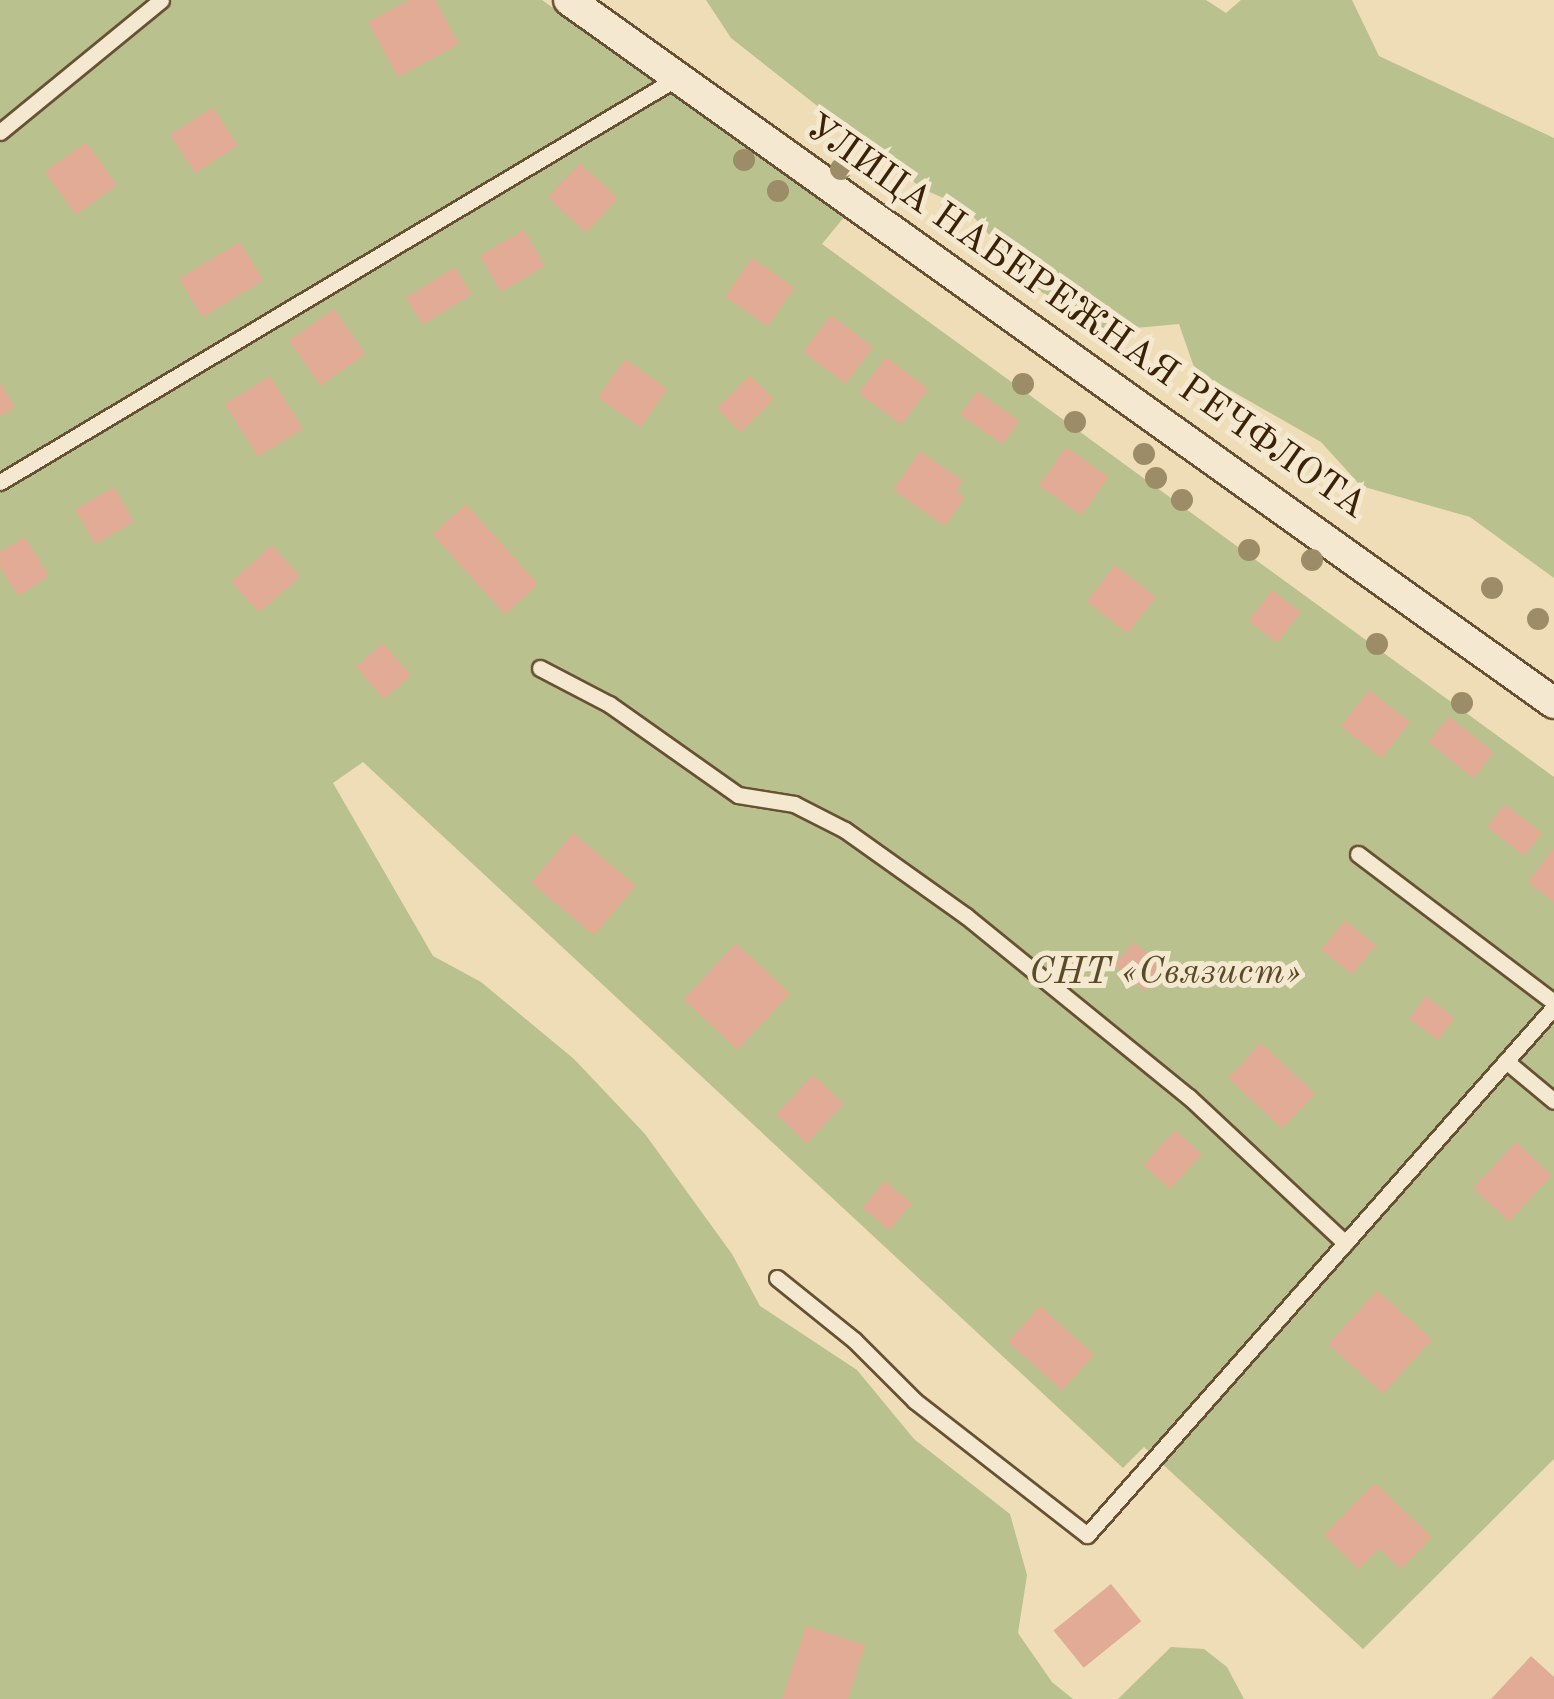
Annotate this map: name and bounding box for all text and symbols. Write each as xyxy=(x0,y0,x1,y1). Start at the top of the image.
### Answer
street label: УЛИЦА НАБЕРЕЖНАЯ РЕЧФЛОТА xyxy=(796,106,1374,530)
park label: СНТ «Связист» xyxy=(1029,951,1301,997)

